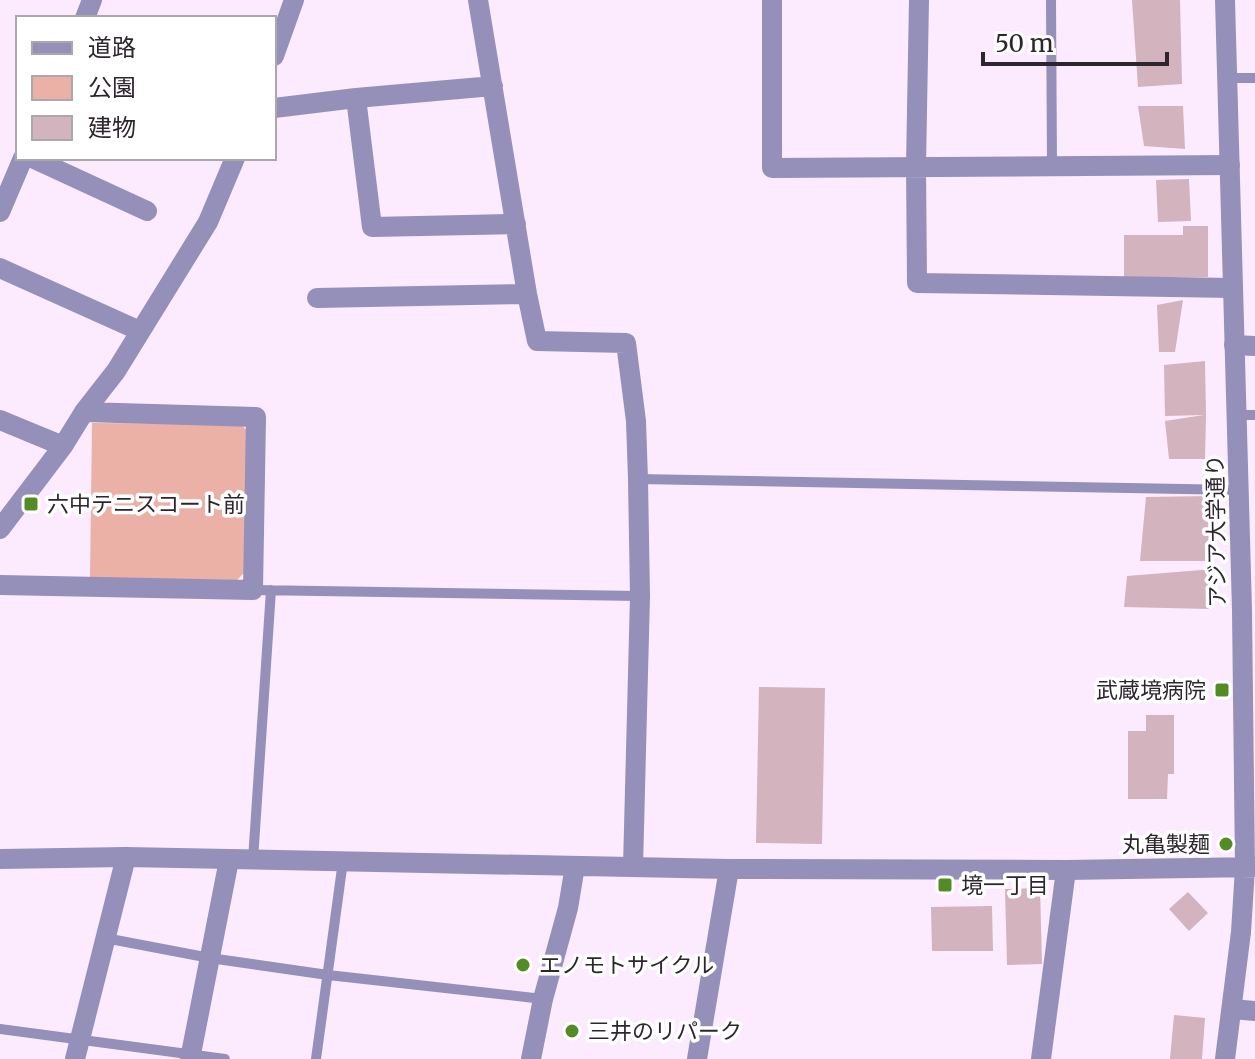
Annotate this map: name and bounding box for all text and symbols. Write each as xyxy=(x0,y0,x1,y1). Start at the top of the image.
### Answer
legend xyxy=(16,16,276,160)
scale bar xyxy=(983,16,1167,66)
text: 50 m xyxy=(995,28,1054,59)
text: 道路 xyxy=(88,32,136,63)
text: 公園 xyxy=(88,72,136,103)
text: 建物 xyxy=(88,112,136,143)
street label: アジア大学通り xyxy=(1201,454,1231,608)
place label: 六中テニスコート前 xyxy=(47,490,245,518)
marker: 六中テニスコート前 xyxy=(22,495,40,513)
place label: 武蔵境病院 xyxy=(1096,676,1206,704)
marker: 武蔵境病院 xyxy=(1213,681,1231,699)
place label: 丸亀製麺 xyxy=(1122,830,1210,858)
marker: 丸亀製麺 xyxy=(1217,835,1235,853)
place label: 境一丁目 xyxy=(961,871,1049,899)
marker: 境一丁目 xyxy=(936,876,954,894)
place label: エノモトサイクル xyxy=(539,951,714,979)
marker: エノモトサイクル xyxy=(514,956,532,974)
place label: 三井のリパーク xyxy=(588,1017,742,1045)
marker: 三井のリパーク xyxy=(563,1022,581,1040)

